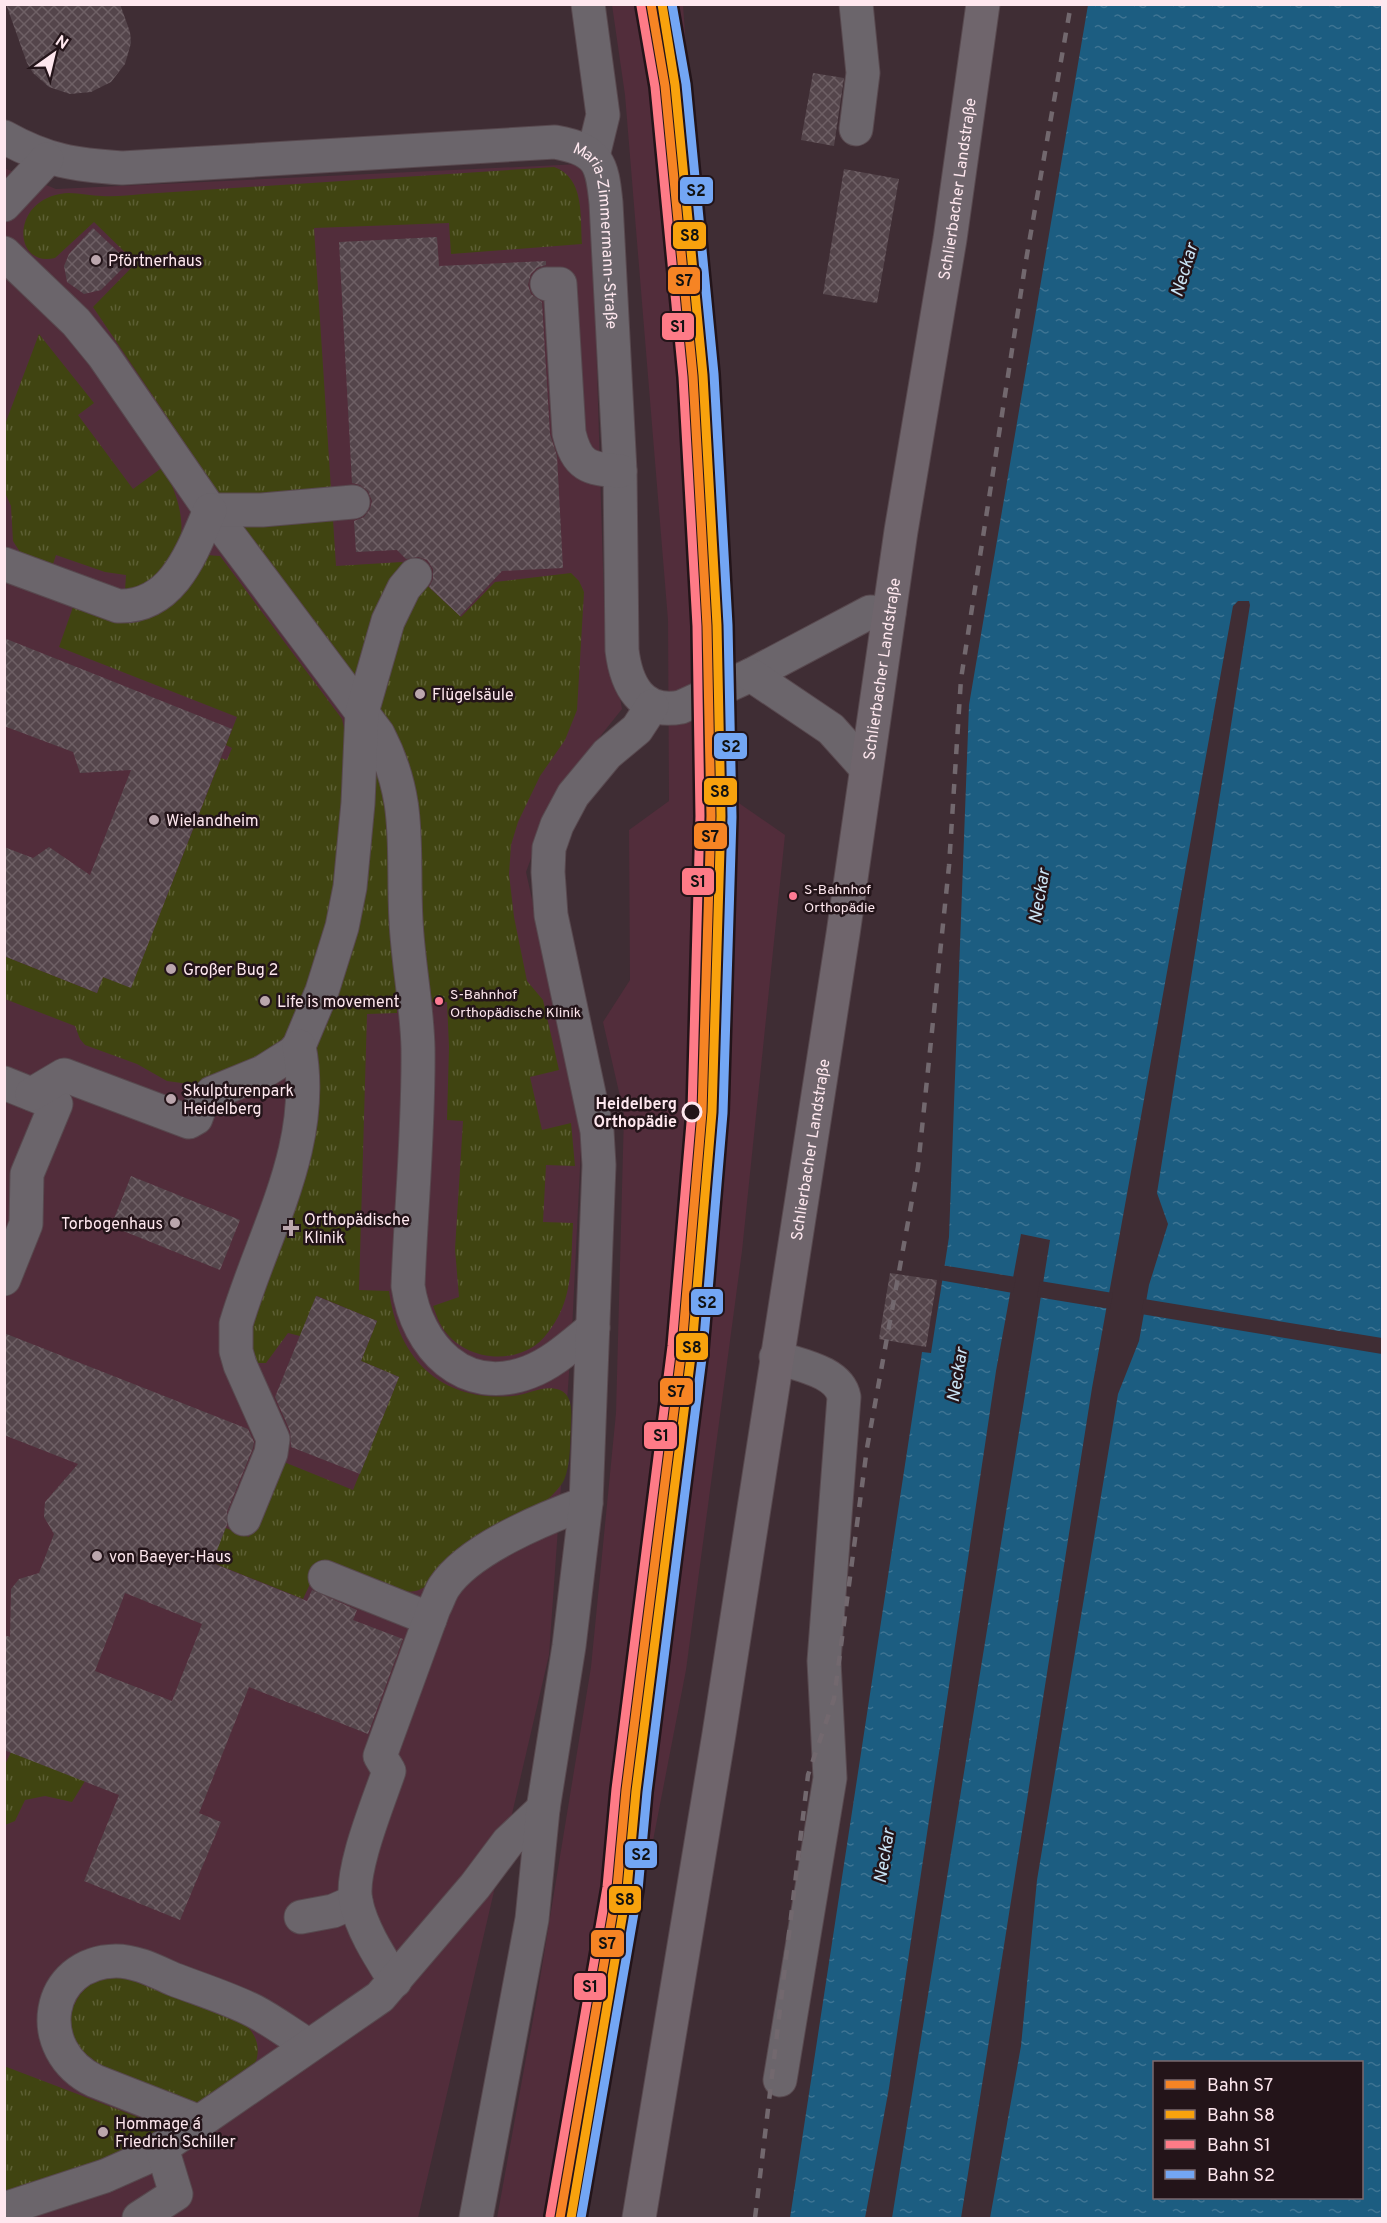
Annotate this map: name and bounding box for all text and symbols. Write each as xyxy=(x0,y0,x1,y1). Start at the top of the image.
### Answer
north arrow xyxy=(24,24,84,84)
text: N xyxy=(51,32,72,55)
street label: Schlierbacher Landstraße xyxy=(935,97,982,282)
street label: Maria-Zimmermann-Straße xyxy=(570,139,621,330)
line badge: S2 xyxy=(679,176,714,205)
text: S2 xyxy=(686,182,706,202)
line badge: S8 xyxy=(672,221,707,250)
text: S8 xyxy=(680,227,700,247)
water label: Neckar xyxy=(1166,239,1205,300)
place label: Pförtnerhaus xyxy=(108,252,202,272)
marker: Pförtnerhaus xyxy=(89,253,103,267)
line badge: S7 xyxy=(667,266,701,295)
text: S7 xyxy=(675,272,693,292)
line badge: S1 xyxy=(661,312,695,341)
text: S1 xyxy=(670,318,686,338)
street label: Schlierbacher Landstraße xyxy=(860,577,906,762)
place label: Flügelsäule xyxy=(432,686,514,706)
marker: Flügelsäule xyxy=(413,687,427,701)
line badge: S2 xyxy=(713,732,748,760)
text: S2 xyxy=(721,738,741,758)
line badge: S8 xyxy=(703,777,738,806)
text: S8 xyxy=(710,783,730,803)
place label: Wielandheim xyxy=(166,812,259,832)
marker: Wielandheim xyxy=(147,813,161,827)
line badge: S7 xyxy=(693,822,728,850)
text: S7 xyxy=(701,828,719,848)
water label: Neckar xyxy=(1024,865,1057,925)
line badge: S1 xyxy=(681,867,715,896)
text: S1 xyxy=(690,873,706,893)
place label: S-Bahnhof Orthopädie xyxy=(804,882,875,917)
marker: S-Bahnhof Orthopädie xyxy=(787,890,799,902)
place label: Großer Bug 2 xyxy=(183,961,278,981)
marker: Großer Bug 2 xyxy=(164,962,178,976)
place label: S-Bahnhof Orthopädische Klinik xyxy=(450,987,581,1022)
place label: Life is movement xyxy=(277,993,400,1013)
marker: Life is movement xyxy=(258,994,272,1008)
marker: S-Bahnhof Orthopädische Klinik xyxy=(433,995,445,1007)
street label: Schlierbacher Landstraße xyxy=(788,1057,836,1242)
place label: Skulpturenpark Heidelberg xyxy=(183,1082,294,1120)
marker: Skulpturenpark Heidelberg xyxy=(164,1092,178,1106)
place label: Heidelberg Orthopädie xyxy=(593,1095,677,1133)
marker: Heidelberg Orthopädie xyxy=(682,1102,702,1122)
place label: Orthopädische Klinik xyxy=(304,1211,410,1249)
place label: Torbogenhaus xyxy=(61,1215,163,1235)
marker: Torbogenhaus xyxy=(168,1216,182,1230)
marker: Orthopädische Klinik xyxy=(282,1219,300,1237)
line badge: S2 xyxy=(690,1288,724,1316)
text: S2 xyxy=(697,1294,717,1314)
line badge: S8 xyxy=(675,1332,709,1361)
text: S8 xyxy=(682,1339,702,1359)
water label: Neckar xyxy=(943,1344,974,1404)
line badge: S7 xyxy=(659,1377,694,1406)
text: S7 xyxy=(667,1383,685,1403)
line badge: S1 xyxy=(643,1421,678,1450)
text: S1 xyxy=(653,1427,669,1447)
place label: von Baeyer-Haus xyxy=(109,1548,231,1568)
marker: von Baeyer-Haus xyxy=(90,1549,104,1563)
water label: Neckar xyxy=(870,1825,901,1885)
line badge: S2 xyxy=(624,1840,658,1869)
text: S2 xyxy=(631,1846,651,1866)
line badge: S8 xyxy=(608,1885,642,1914)
text: S8 xyxy=(615,1891,635,1911)
line badge: S7 xyxy=(590,1929,625,1958)
text: S7 xyxy=(598,1935,616,1955)
line badge: S1 xyxy=(573,1972,607,2001)
text: S1 xyxy=(582,1978,598,1998)
legend xyxy=(1153,2061,1363,2199)
text: Bahn S7 xyxy=(1207,2075,1273,2098)
text: Bahn S8 xyxy=(1207,2105,1275,2128)
place label: Hommage á Friedrich Schiller xyxy=(115,2115,236,2153)
marker: Hommage á Friedrich Schiller xyxy=(96,2125,110,2139)
text: Bahn S1 xyxy=(1207,2135,1271,2158)
text: Bahn S2 xyxy=(1207,2165,1275,2188)

